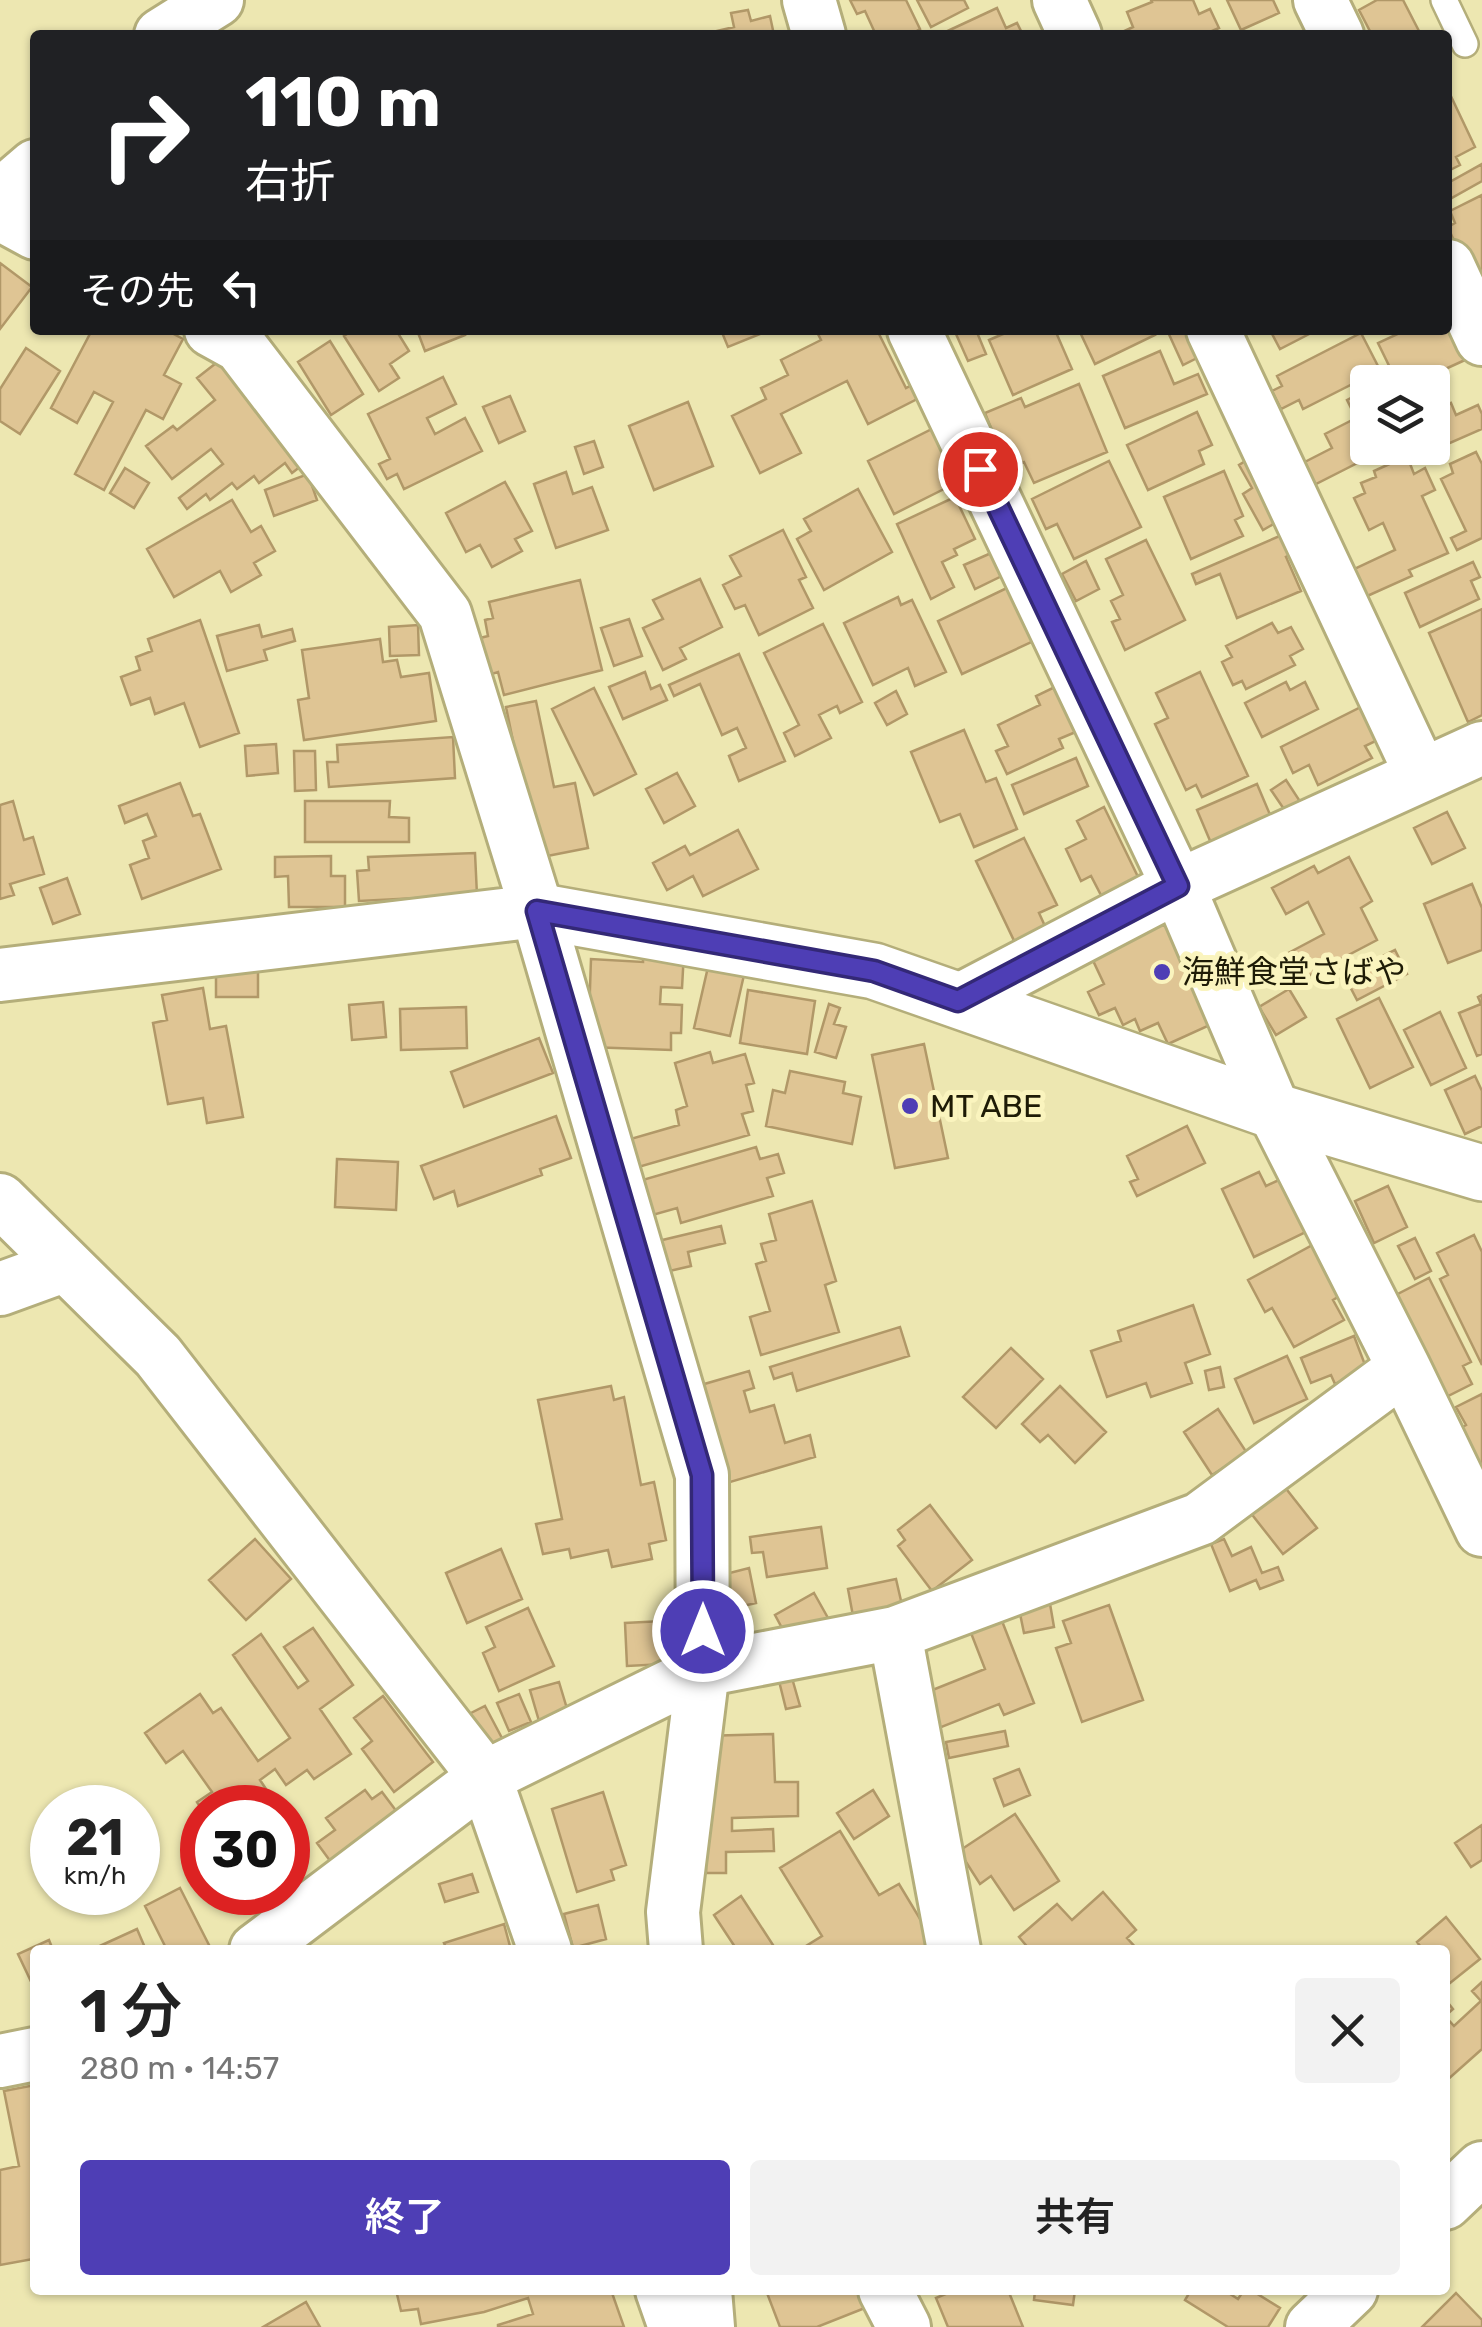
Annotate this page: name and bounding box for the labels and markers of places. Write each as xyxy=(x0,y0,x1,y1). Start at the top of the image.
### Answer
pin xyxy=(938,427,1023,512)
place label: 海鮮食堂さばや xyxy=(1182,953,1406,991)
marker: 海鮮食堂さばや xyxy=(1151,961,1173,983)
place label: MT ABE xyxy=(930,1087,1042,1125)
marker: MT ABE xyxy=(899,1095,921,1117)

